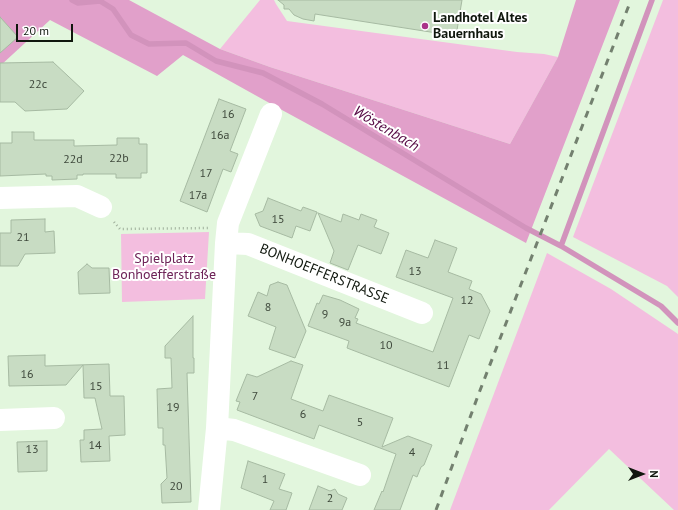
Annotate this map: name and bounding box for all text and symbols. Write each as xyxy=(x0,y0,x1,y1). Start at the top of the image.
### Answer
place label: Landhotel Altes Bauernhaus xyxy=(433,10,527,42)
scale bar xyxy=(18,16,75,42)
marker: Landhotel Altes Bauernhaus xyxy=(420,21,430,31)
text: 20 m xyxy=(23,23,49,38)
house number: 22c xyxy=(29,78,47,92)
water label: Wöstenbach xyxy=(350,102,422,156)
house number: 16 xyxy=(221,108,235,122)
house number: 16a xyxy=(210,129,230,143)
house number: 22b xyxy=(109,152,129,166)
house number: 22d xyxy=(63,153,83,167)
house number: 17 xyxy=(199,167,213,181)
house number: 17a xyxy=(189,189,207,203)
house number: 15 xyxy=(271,213,285,227)
house number: 21 xyxy=(16,231,30,245)
street label: BONHOEFFERSTRASSE xyxy=(257,240,391,308)
park label: Spielplatz Bonhoefferstraße xyxy=(112,251,216,284)
house number: 13 xyxy=(408,265,422,279)
house number: 12 xyxy=(460,294,474,308)
house number: 8 xyxy=(265,301,271,315)
house number: 9 xyxy=(322,308,328,322)
house number: 9a xyxy=(339,316,351,330)
house number: 10 xyxy=(379,339,393,353)
house number: 11 xyxy=(436,359,450,373)
house number: 16 xyxy=(20,368,34,382)
house number: 15 xyxy=(89,380,103,394)
house number: 7 xyxy=(252,390,258,404)
house number: 19 xyxy=(166,401,180,415)
house number: 6 xyxy=(300,408,306,422)
house number: 5 xyxy=(357,416,363,430)
house number: 14 xyxy=(88,439,102,453)
house number: 13 xyxy=(25,443,39,457)
house number: 4 xyxy=(409,446,415,460)
north arrow xyxy=(622,454,662,494)
text: N xyxy=(647,470,661,478)
house number: 1 xyxy=(262,473,268,487)
house number: 20 xyxy=(169,480,183,494)
house number: 2 xyxy=(327,492,333,506)

